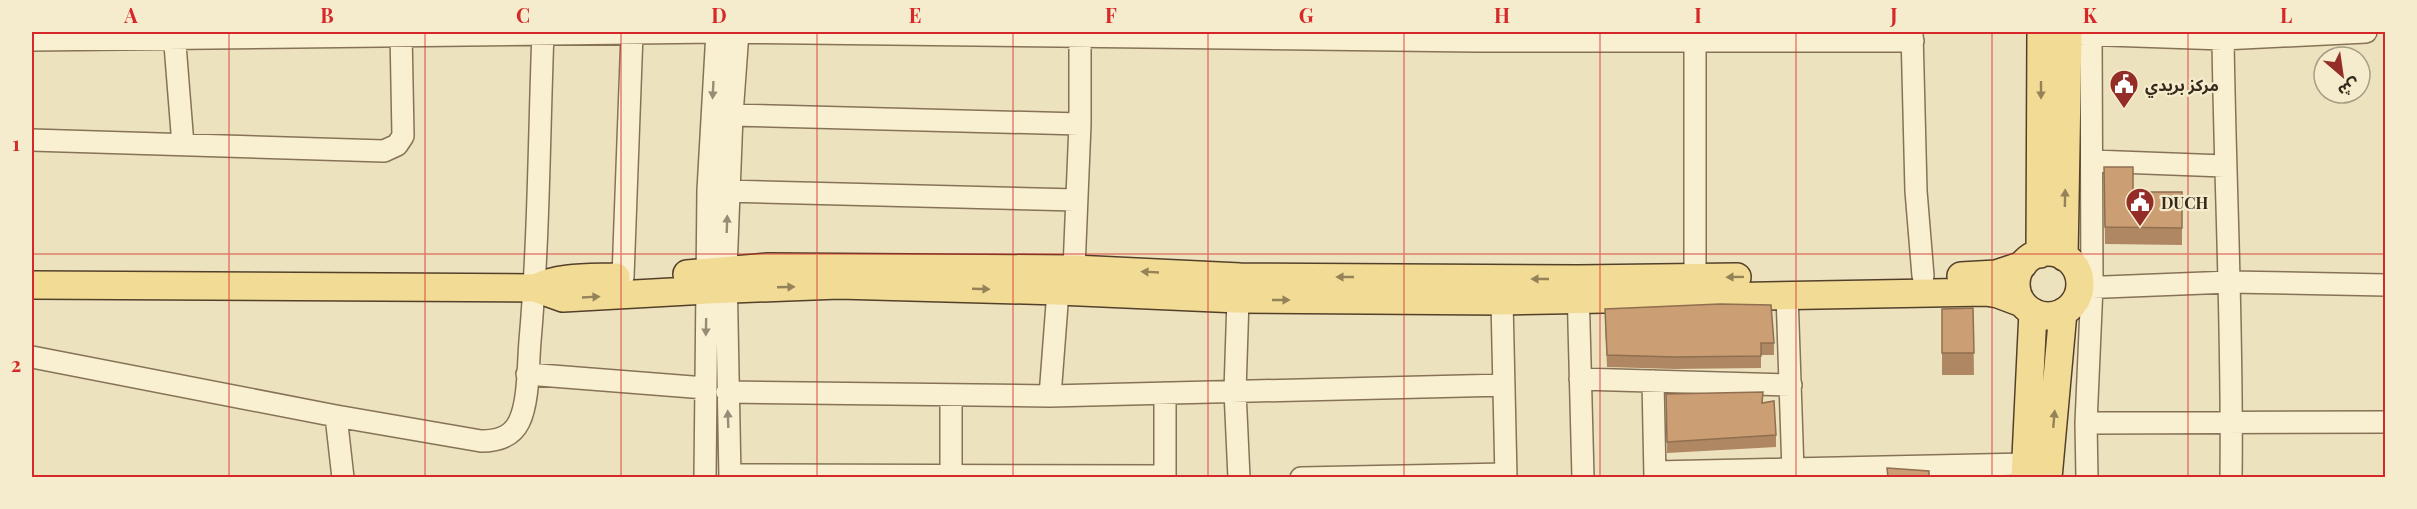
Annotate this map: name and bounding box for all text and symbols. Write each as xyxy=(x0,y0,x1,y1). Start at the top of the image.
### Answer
text: A xyxy=(123,1,138,28)
text: B xyxy=(320,1,334,28)
text: C xyxy=(516,1,530,28)
text: D xyxy=(711,1,727,28)
text: E xyxy=(909,1,921,28)
text: F xyxy=(1105,1,1117,28)
text: G xyxy=(1299,1,1314,28)
text: H xyxy=(1494,1,1510,28)
text: I xyxy=(1694,1,1702,28)
text: J xyxy=(1889,1,1898,28)
text: K xyxy=(2083,1,2098,28)
text: L xyxy=(2280,1,2292,28)
north arrow xyxy=(2312,45,2372,105)
public building icon: مركز بريدي xyxy=(2108,68,2140,110)
place label: مركز بريدي xyxy=(2145,74,2219,98)
text: ش xyxy=(2335,74,2364,103)
one-way arrow xyxy=(709,80,718,99)
one-way arrow xyxy=(2036,80,2046,99)
text: 1 xyxy=(12,129,20,156)
public building icon: DUCH xyxy=(2124,186,2156,228)
one-way arrow xyxy=(2060,189,2070,208)
place label: DUCH xyxy=(2161,192,2209,213)
one-way arrow xyxy=(723,215,732,234)
one-way arrow xyxy=(1141,268,1160,277)
one-way arrow xyxy=(1336,273,1355,282)
one-way arrow xyxy=(1726,273,1745,282)
one-way arrow xyxy=(1531,274,1550,284)
one-way arrow xyxy=(777,283,796,292)
one-way arrow xyxy=(971,284,990,294)
one-way arrow xyxy=(582,292,601,301)
one-way arrow xyxy=(1271,295,1290,305)
one-way arrow xyxy=(701,317,711,336)
text: 2 xyxy=(11,350,21,377)
one-way arrow xyxy=(723,410,732,429)
one-way arrow xyxy=(2049,410,2059,429)

